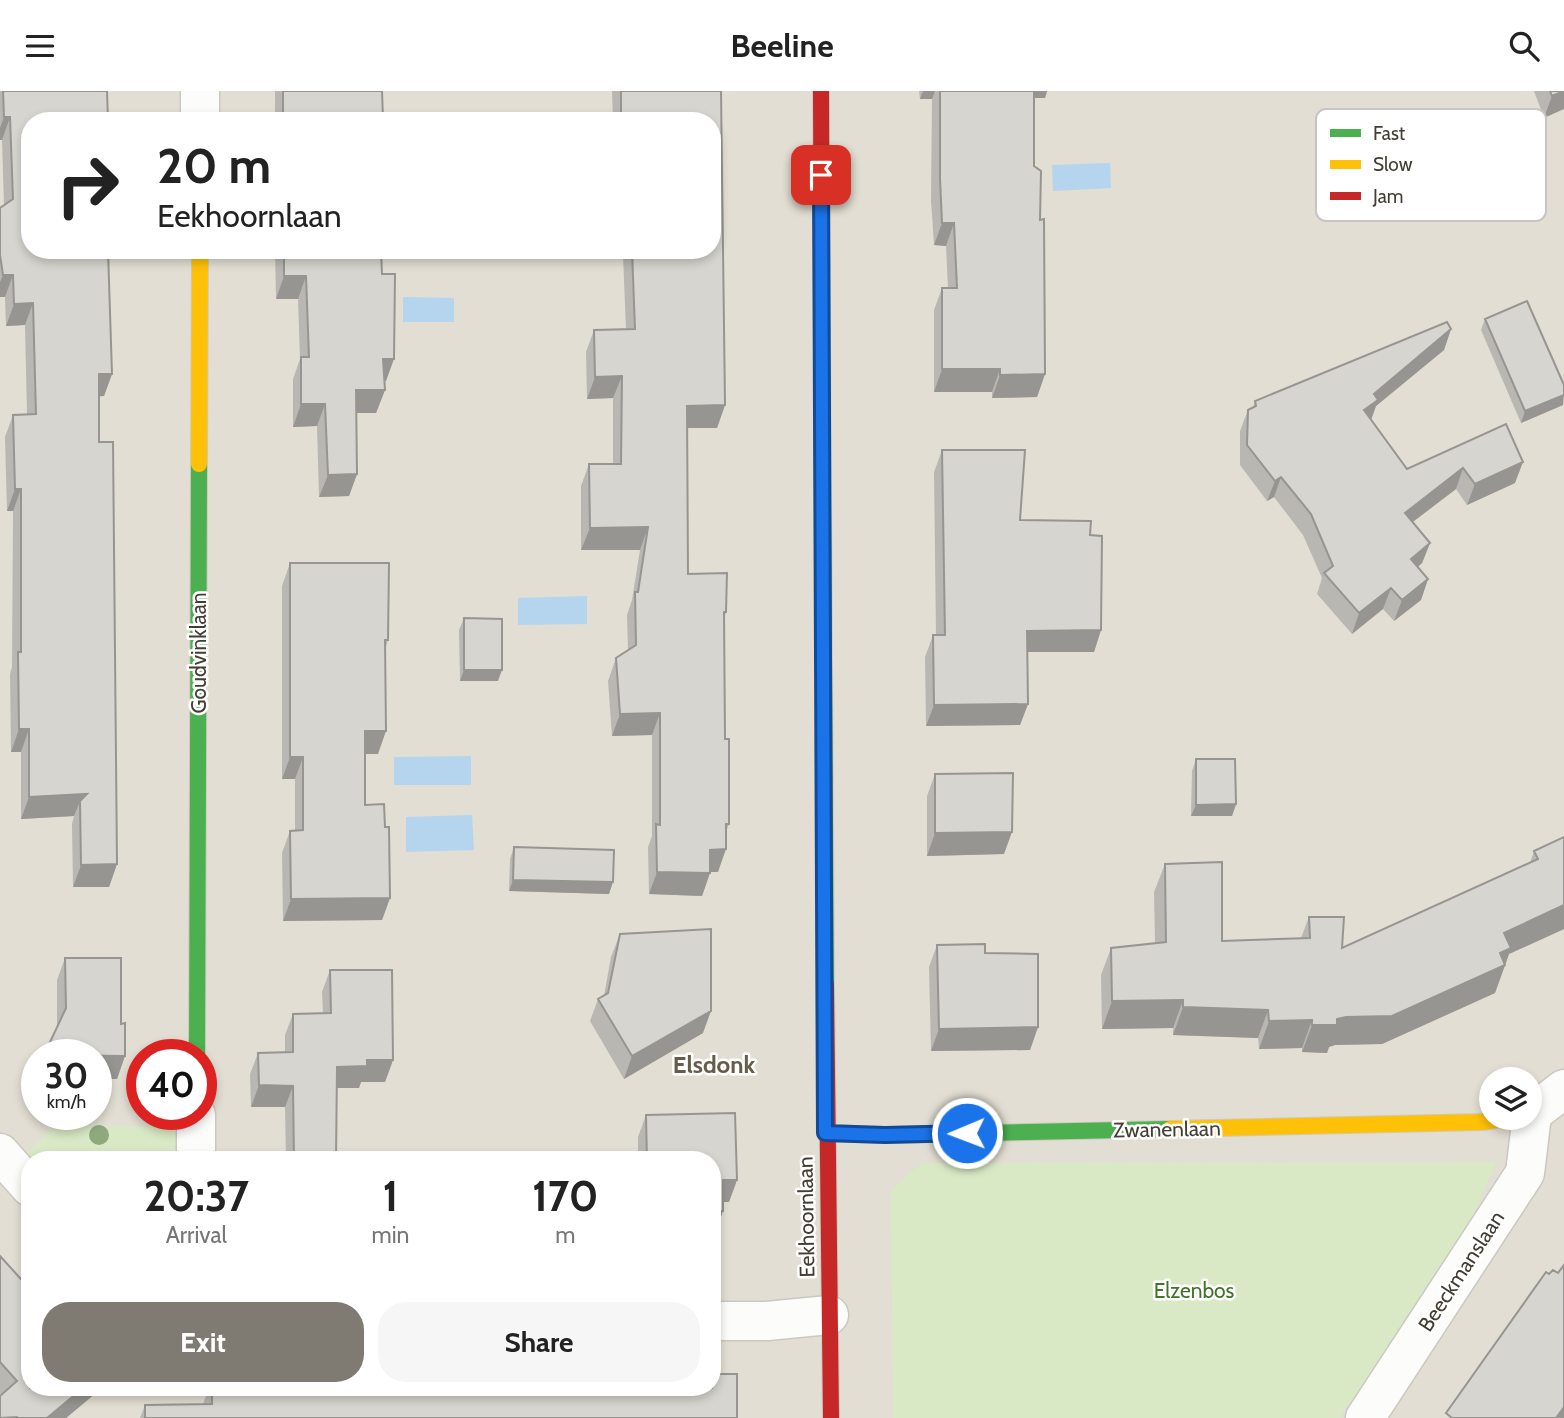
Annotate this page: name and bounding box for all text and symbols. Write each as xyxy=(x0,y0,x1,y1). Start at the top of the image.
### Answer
text: Beeline xyxy=(730,26,834,65)
icon: menu xyxy=(21,27,59,65)
icon: search xyxy=(1505,27,1543,65)
legend xyxy=(1316,109,1546,221)
text: Fast xyxy=(1373,122,1406,145)
text: 20 m xyxy=(157,136,271,195)
icon: right xyxy=(42,140,133,231)
pin xyxy=(791,145,851,205)
text: Slow xyxy=(1373,153,1413,176)
icon: arrive xyxy=(802,156,840,194)
text: Jam xyxy=(1372,185,1403,208)
text: Eekhoornlaan xyxy=(157,196,342,235)
street label: Goudvinklaan xyxy=(186,592,211,714)
speed limit sign: 40 xyxy=(126,1039,217,1130)
district label: Elsdonk xyxy=(673,1050,756,1079)
text: 30 xyxy=(45,1054,88,1097)
map controls xyxy=(1479,1067,1542,1130)
button: layers xyxy=(1479,1067,1542,1130)
text: km/h xyxy=(47,1091,86,1113)
position arrow xyxy=(930,1096,1004,1170)
street label: Zwanenlaan xyxy=(1113,1116,1221,1142)
street label: Eekhoornlaan xyxy=(792,1156,820,1278)
text: 20:37 xyxy=(144,1170,249,1222)
text: 1 xyxy=(383,1170,398,1222)
text: 170 xyxy=(532,1170,598,1222)
street label: Beeckmanslaan xyxy=(1413,1206,1509,1336)
text: Arrival xyxy=(166,1221,227,1249)
text: min xyxy=(372,1221,409,1249)
text: m xyxy=(555,1221,575,1249)
park label: Elzenbos xyxy=(1154,1278,1235,1303)
button: Exit xyxy=(42,1302,364,1382)
button: Share xyxy=(378,1302,700,1382)

